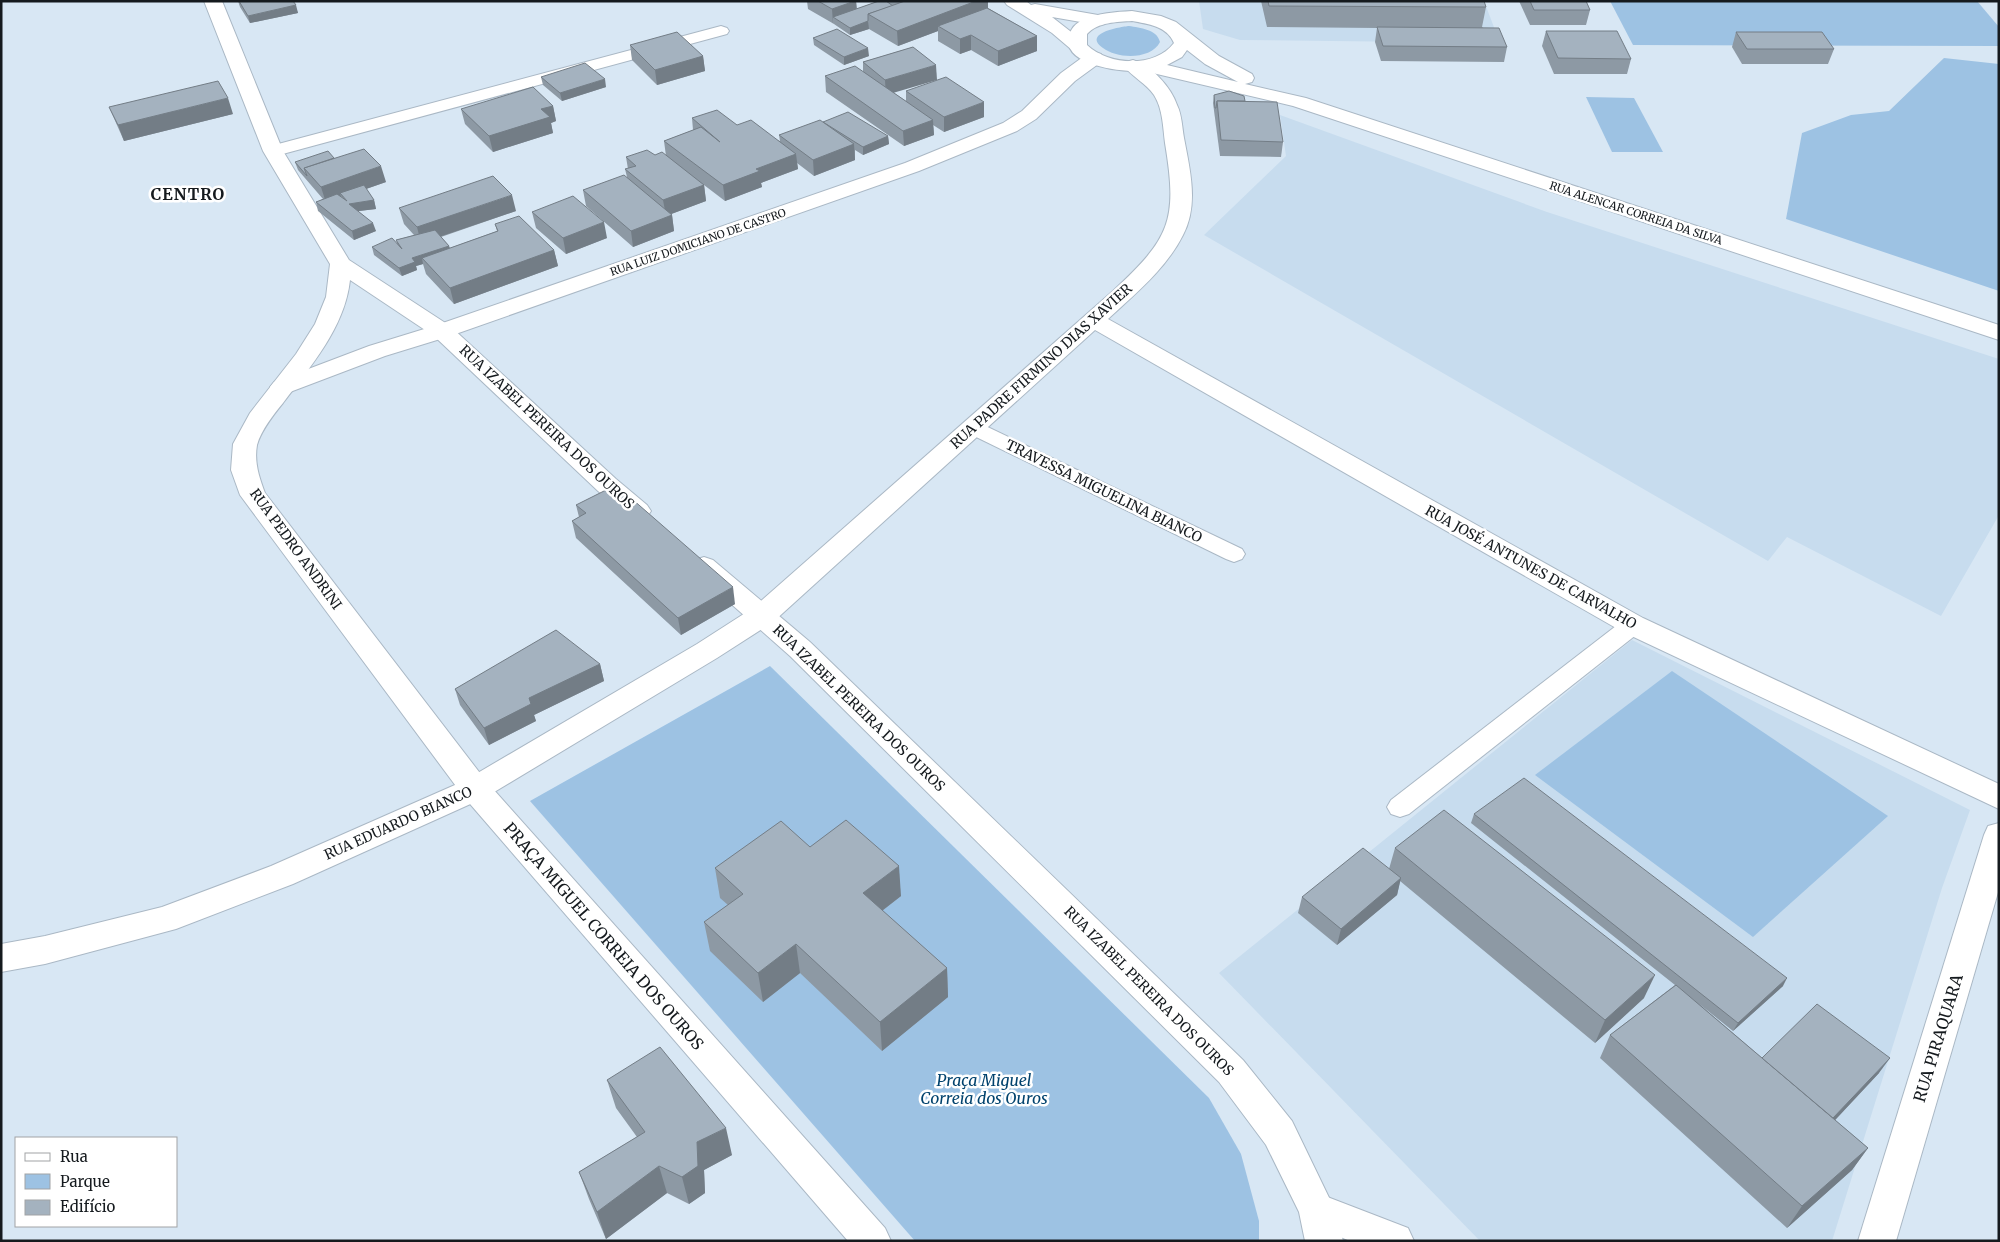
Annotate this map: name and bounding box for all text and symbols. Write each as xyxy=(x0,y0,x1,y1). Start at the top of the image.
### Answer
street label: RUA ALENCAR CORREIA DA SILVA xyxy=(1548,178,1724,248)
district label: CENTRO xyxy=(151,184,225,204)
street label: RUA LUIZ DOMICIANO DE CASTRO xyxy=(608,205,788,279)
street label: RUA PADRE FIRMINO DIAS XAVIER xyxy=(946,279,1136,453)
street label: RUA IZABEL PEREIRA DOS OUROS xyxy=(456,341,638,513)
street label: TRAVESSA MIGUELINA BIANCO xyxy=(1003,435,1205,547)
street label: RUA PEDRO ANDRINI xyxy=(246,485,346,613)
street label: RUA JOSÉ ANTUNES DE CARVALHO xyxy=(1422,501,1640,633)
street label: RUA IZABEL PEREIRA DOS OUROS xyxy=(769,621,949,795)
street label: RUA EDUARDO BIANCO xyxy=(321,782,475,864)
street label: PRAÇA MIGUEL CORREIA DOS OUROS xyxy=(500,818,708,1054)
street label: RUA IZABEL PEREIRA DOS OUROS xyxy=(1060,902,1238,1080)
street label: RUA PIRAQUARA xyxy=(1909,971,1967,1104)
park label: Praça Miguel Correia dos Ouros xyxy=(920,1070,1048,1108)
legend xyxy=(15,1137,178,1227)
text: Rua xyxy=(60,1147,88,1166)
text: Parque xyxy=(60,1172,110,1191)
text: Edifício xyxy=(60,1197,116,1216)

